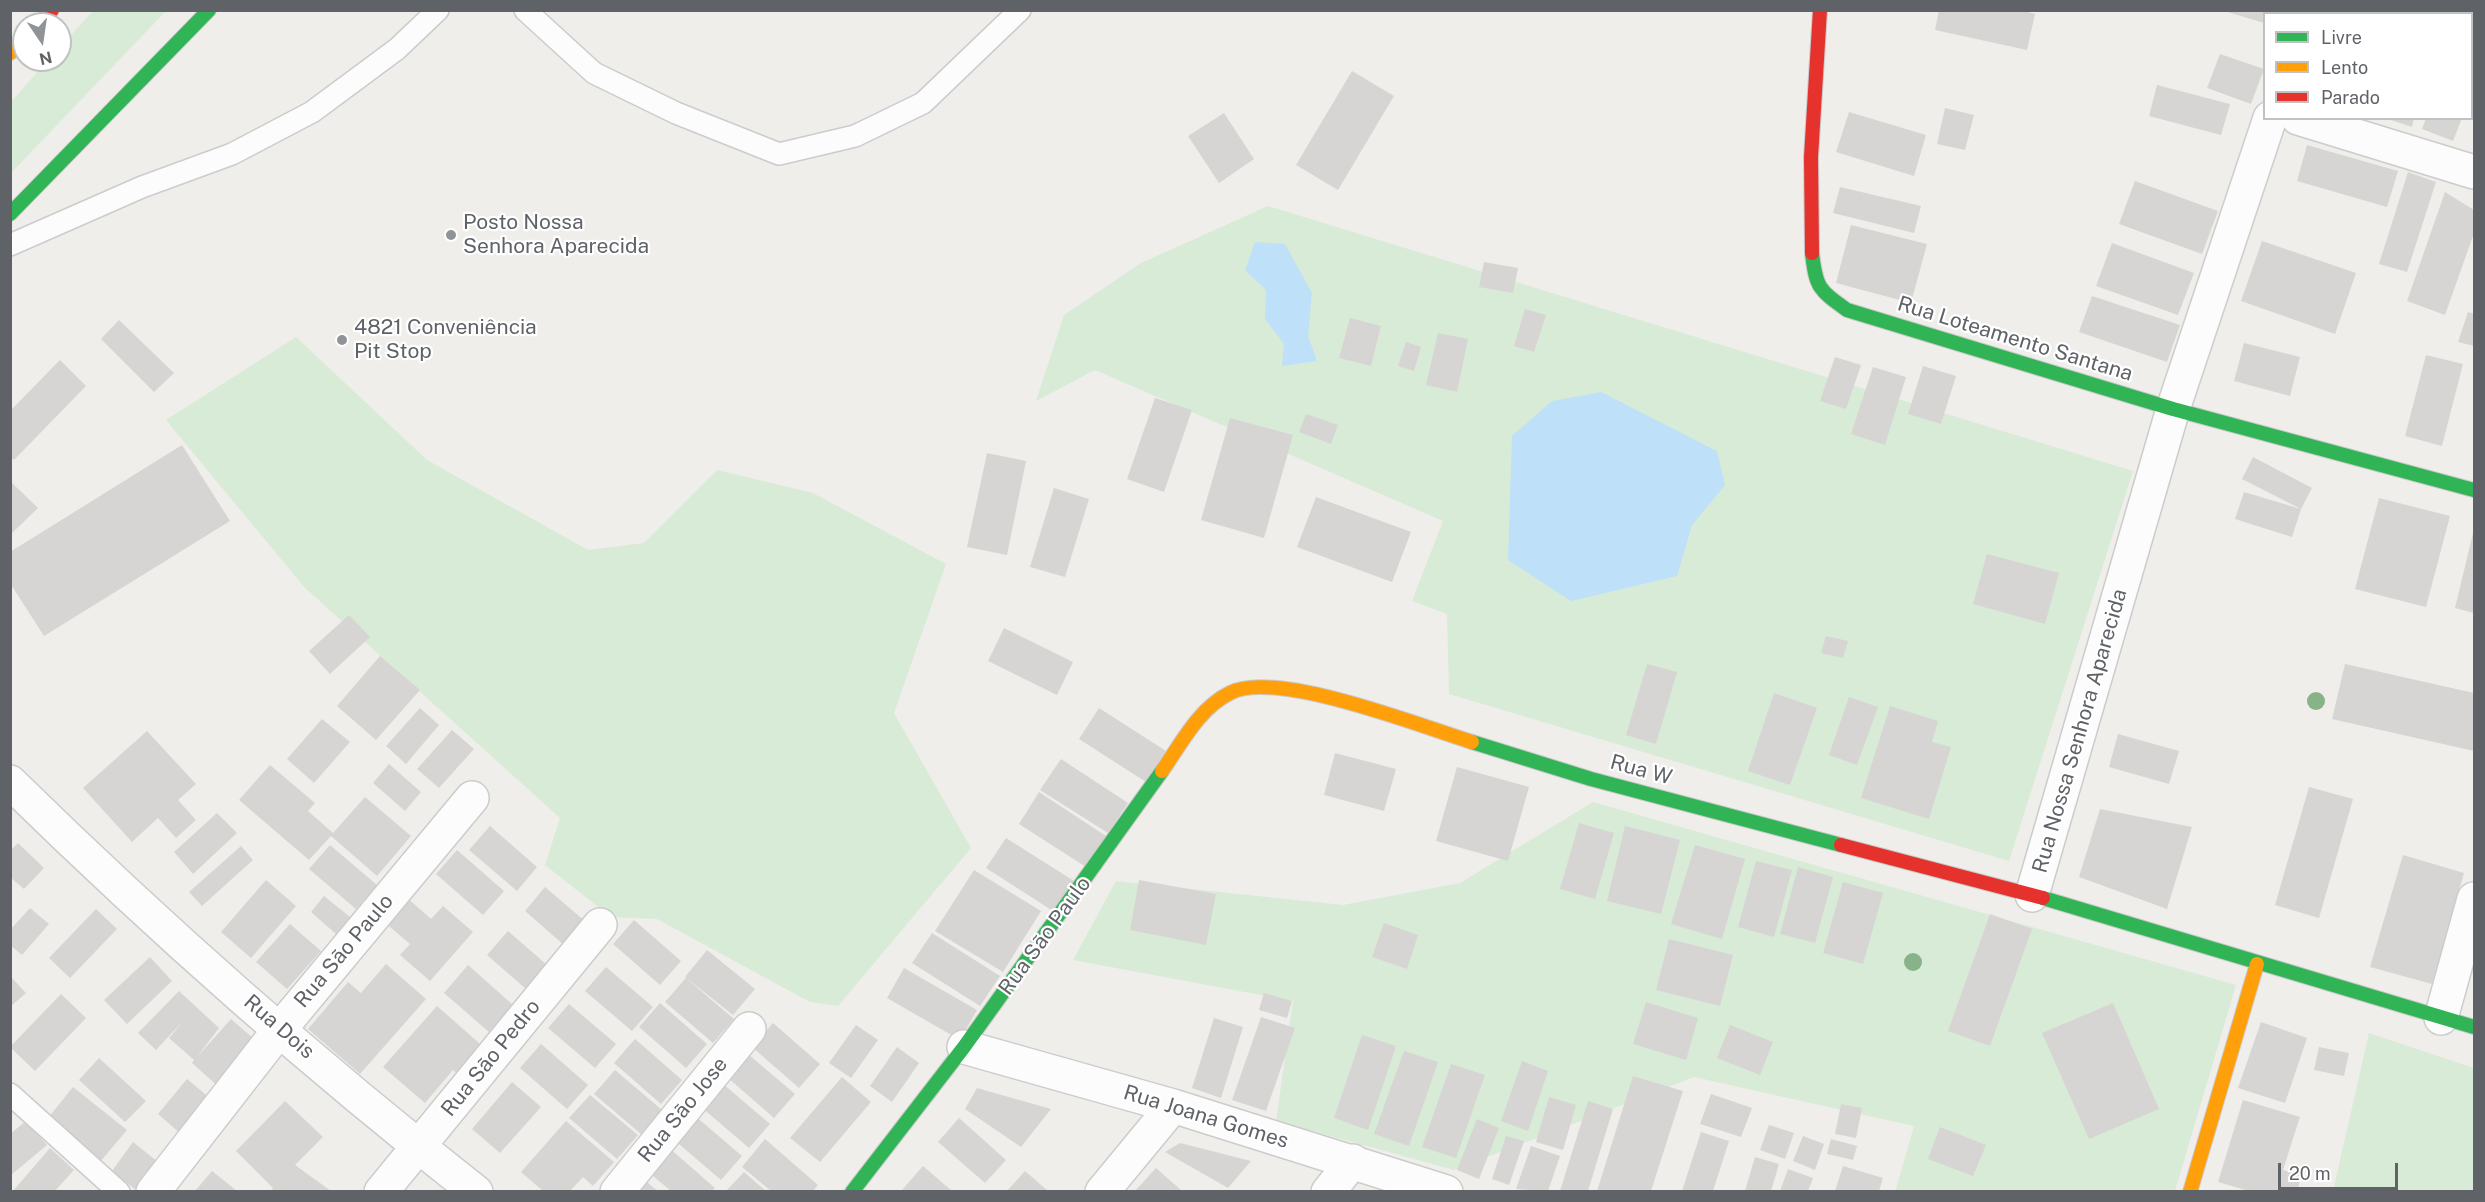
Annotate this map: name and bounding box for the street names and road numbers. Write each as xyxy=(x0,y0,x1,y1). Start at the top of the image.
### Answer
street label: Rua Loteamento Santana xyxy=(1894,291,2136,387)
street label: Rua Nossa Senhora Aparecida xyxy=(2027,586,2133,876)
street label: Rua W xyxy=(1607,750,1675,790)
street label: Rua São Paulo xyxy=(994,872,1096,1000)
street label: Rua São Paulo xyxy=(289,889,399,1013)
street label: Rua Dois xyxy=(239,990,319,1064)
street label: Rua São Pedro xyxy=(436,994,546,1122)
street label: Rua São Jose xyxy=(633,1052,733,1168)
street label: Rua Joana Gomes xyxy=(1120,1080,1292,1154)

